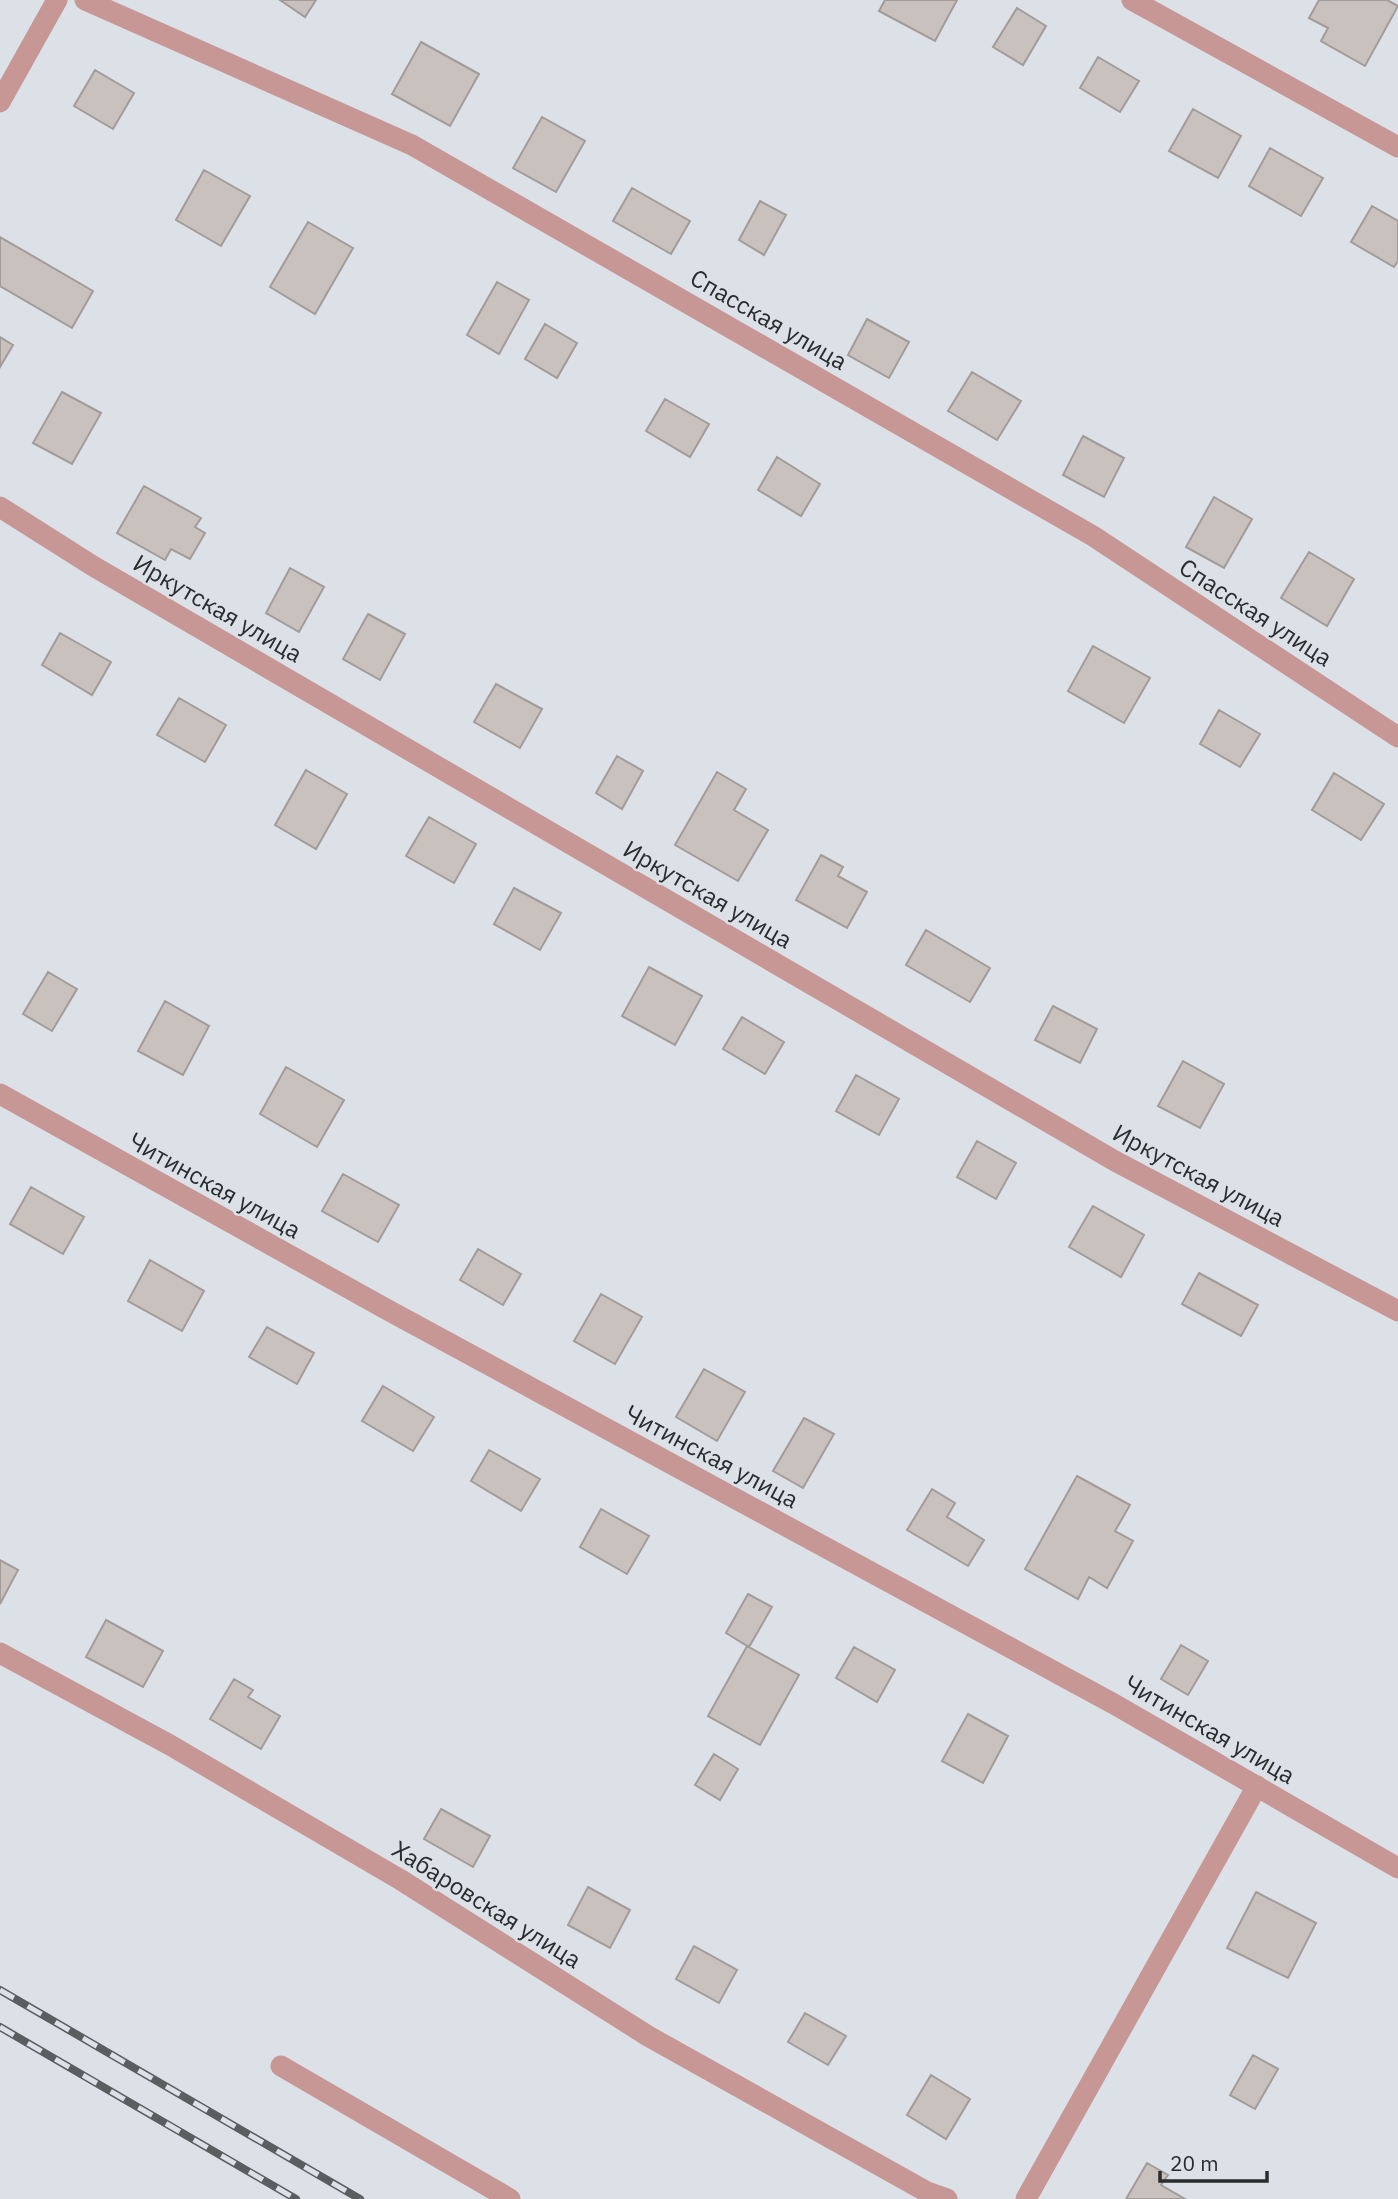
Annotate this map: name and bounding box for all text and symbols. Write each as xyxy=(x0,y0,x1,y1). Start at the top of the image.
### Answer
street label: Спасская улица xyxy=(685,261,853,377)
street label: Иркутская улица xyxy=(128,547,308,669)
street label: Спасская улица xyxy=(1173,551,1339,674)
street label: Иркутская улица xyxy=(618,833,798,955)
street label: Иркутская улица xyxy=(1108,1116,1291,1234)
street label: Читинская улица xyxy=(123,1124,307,1246)
street label: Читинская улица xyxy=(620,1397,804,1515)
street label: Читинская улица xyxy=(1119,1667,1301,1791)
street label: Хабаровская улица xyxy=(386,1833,588,1975)
scale bar xyxy=(1160,2140,1267,2184)
text: 20 m xyxy=(1170,2149,1219,2177)

